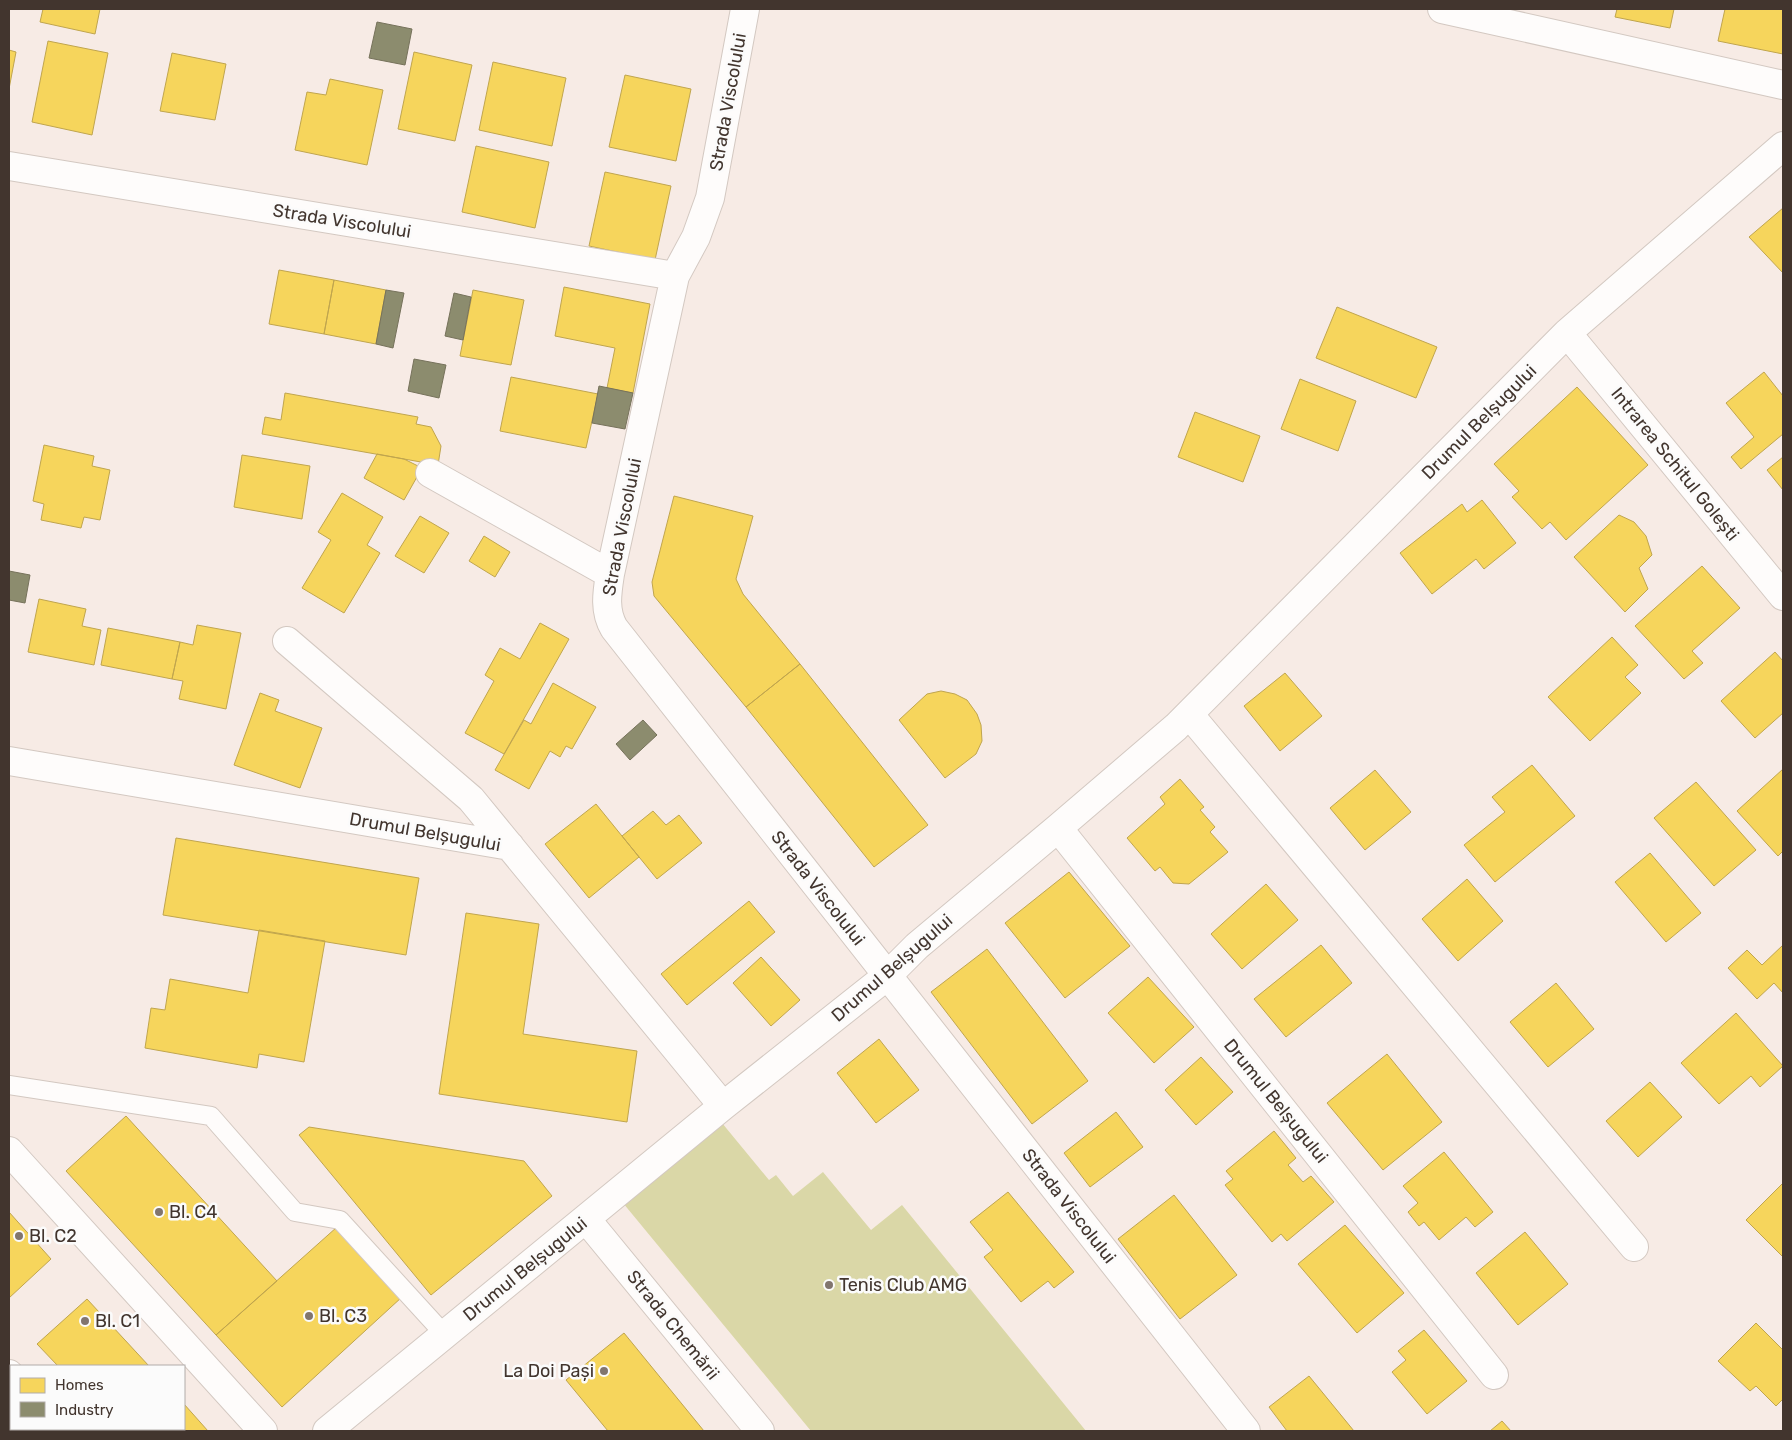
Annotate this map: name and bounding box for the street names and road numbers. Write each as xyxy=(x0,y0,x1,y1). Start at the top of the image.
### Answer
street label: Strada Viscolului xyxy=(705,31,751,173)
street label: Strada Viscolului xyxy=(271,199,413,243)
street label: Drumul Belșugului xyxy=(1417,360,1541,484)
street label: Intrarea Schitul Golești xyxy=(1606,383,1744,545)
street label: Strada Viscolului xyxy=(598,456,646,598)
street label: Drumul Belșugului xyxy=(348,808,502,856)
street label: Strada Viscolului xyxy=(766,826,870,950)
street label: Drumul Belșugului xyxy=(827,909,957,1027)
street label: Drumul Belșugului xyxy=(1219,1034,1333,1168)
street label: Strada Viscolului xyxy=(1017,1144,1121,1268)
street label: Drumul Belșugului xyxy=(458,1212,592,1326)
street label: Strada Chemării xyxy=(622,1266,724,1384)

